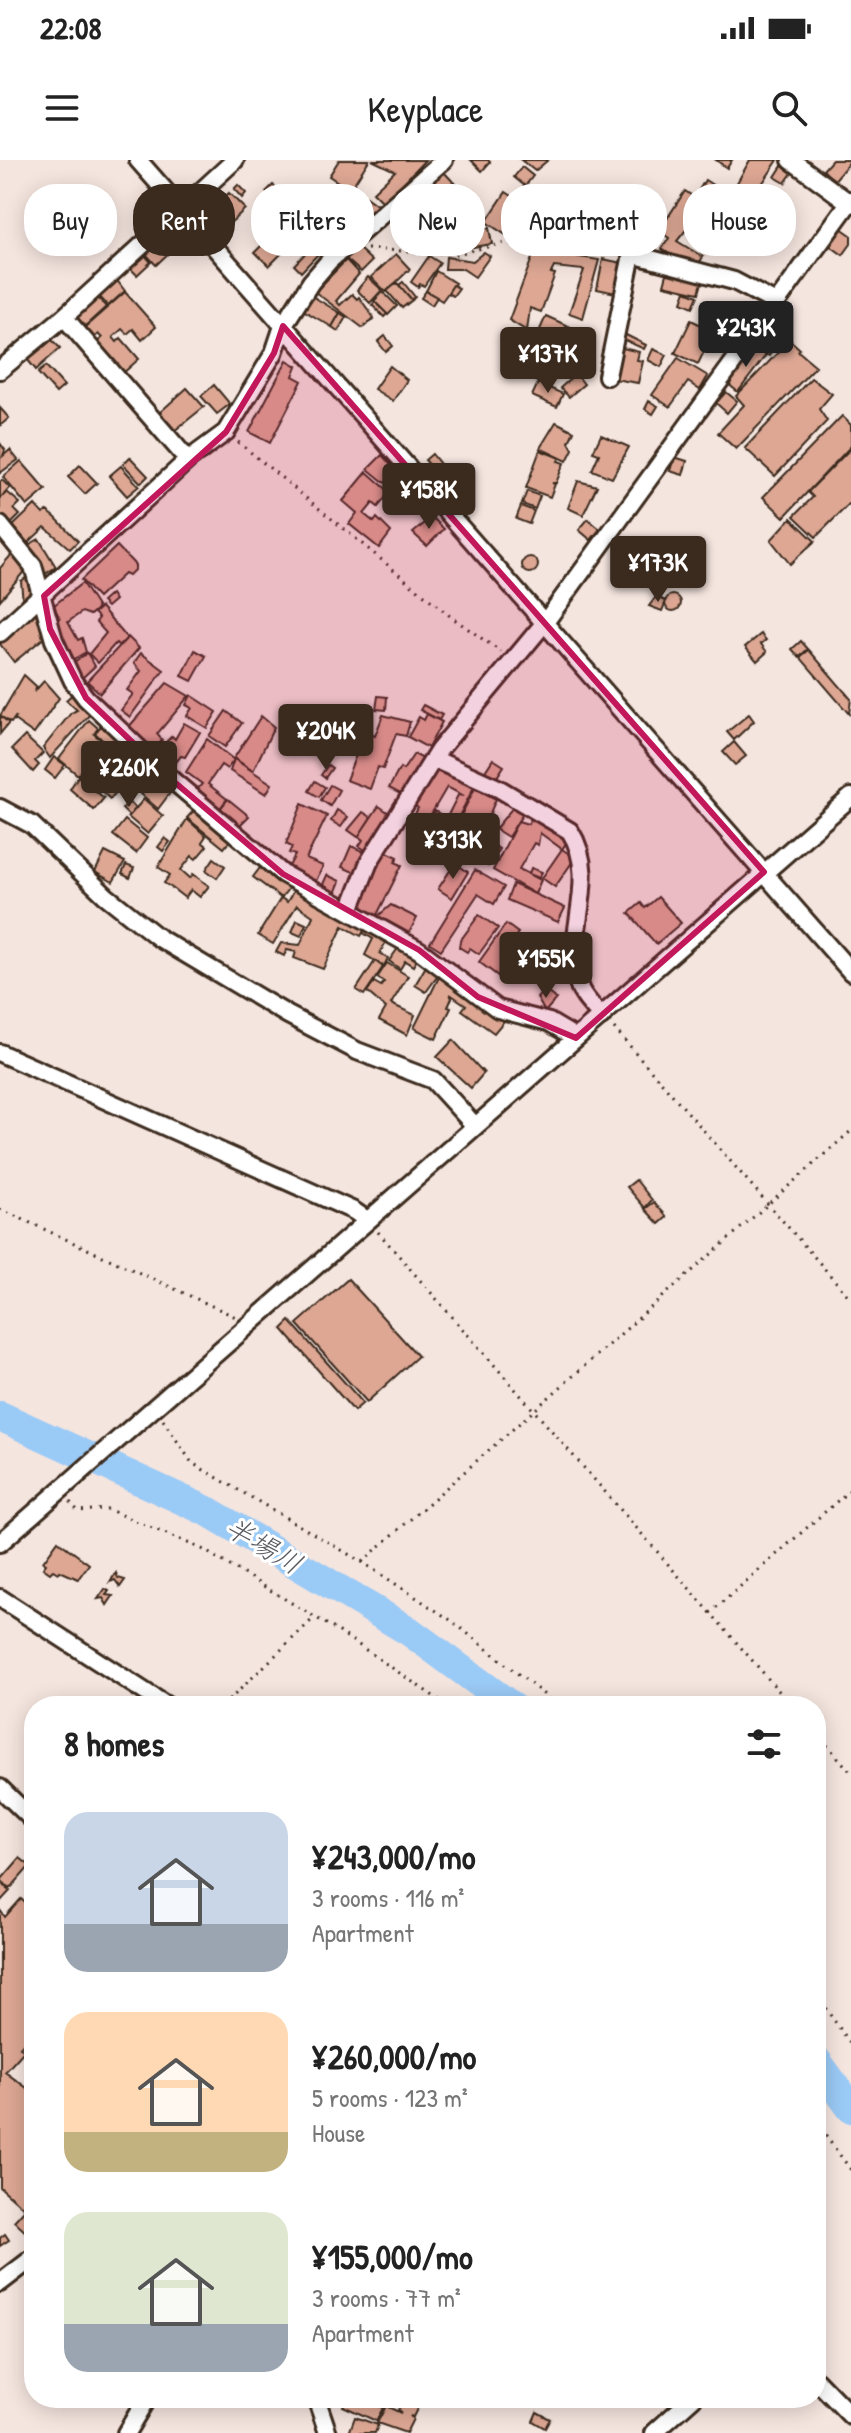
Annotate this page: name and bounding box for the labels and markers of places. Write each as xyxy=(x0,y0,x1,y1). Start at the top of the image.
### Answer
pin: ¥243K xyxy=(690,301,802,369)
pin: ¥137K xyxy=(492,327,604,395)
pin: ¥158K xyxy=(373,463,485,531)
pin: ¥173K xyxy=(602,536,714,604)
pin: ¥204K xyxy=(270,704,382,772)
pin: ¥260K xyxy=(73,741,185,809)
pin: ¥313K xyxy=(397,813,509,881)
pin: ¥155K xyxy=(490,932,602,1000)

